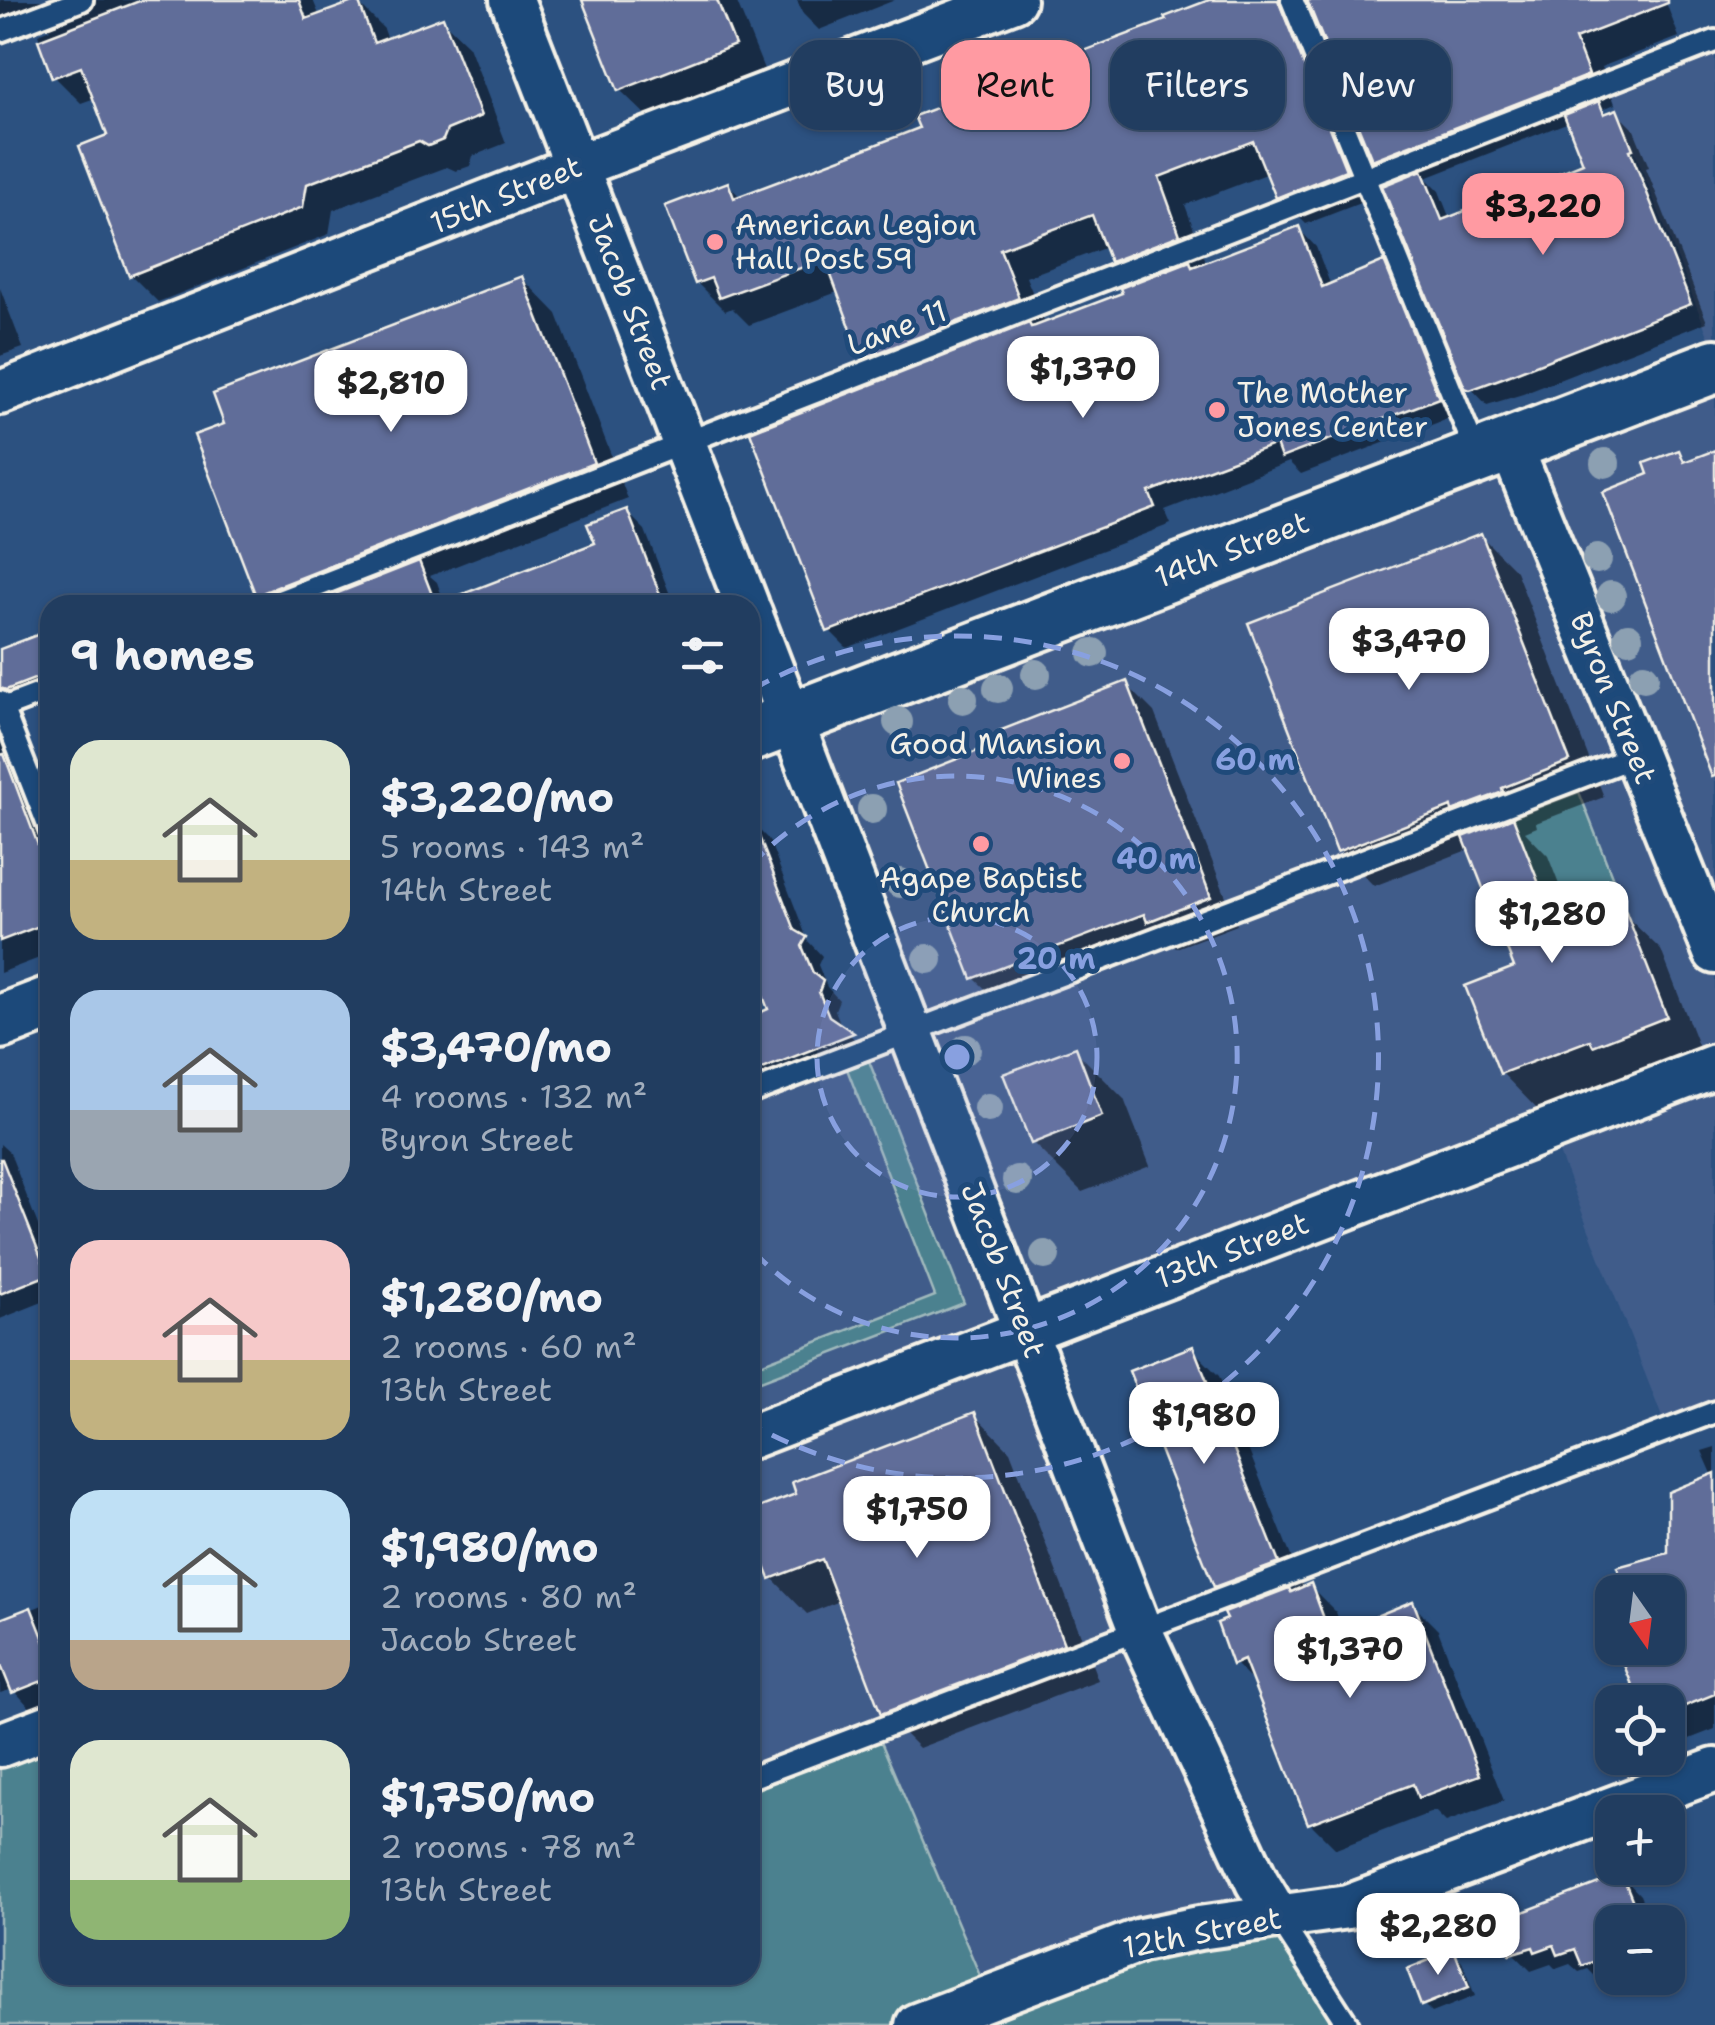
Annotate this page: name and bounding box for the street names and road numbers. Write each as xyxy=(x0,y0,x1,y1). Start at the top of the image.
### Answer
street label: 15th Street xyxy=(424,146,588,244)
street label: Jacob Street xyxy=(578,208,683,395)
street label: Lane 11 xyxy=(841,290,953,365)
street label: 14th Street xyxy=(1149,501,1315,598)
street label: Byron Street xyxy=(1560,606,1667,790)
street label: Jacob Street xyxy=(951,1176,1056,1363)
street label: 13th Street xyxy=(1149,1202,1315,1299)
street label: 12th Street xyxy=(1119,1897,1285,1968)

